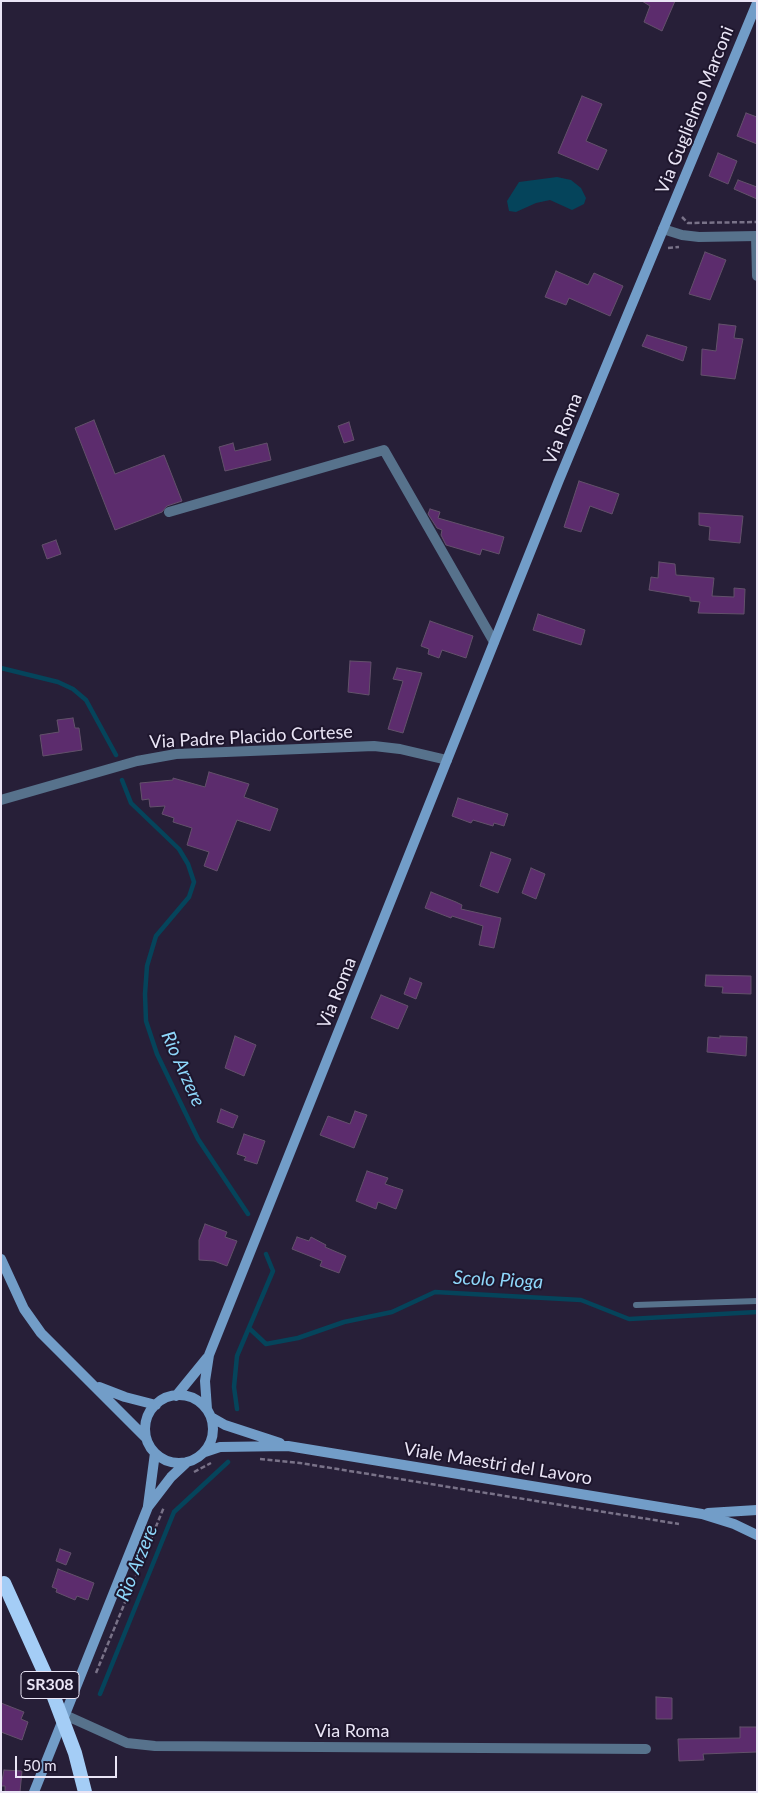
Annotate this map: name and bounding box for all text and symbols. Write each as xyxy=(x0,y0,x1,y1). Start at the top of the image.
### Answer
street label: Via Guglielmo Marconi xyxy=(651,23,739,197)
street label: Via Roma xyxy=(539,390,587,468)
street label: Via Padre Placido Cortese xyxy=(149,721,353,753)
street label: Via Roma xyxy=(313,954,361,1032)
water label: Rio Arzere xyxy=(156,1028,210,1110)
water label: Scolo Pioga xyxy=(453,1266,543,1294)
street label: Viale Maestri del Lavoro xyxy=(402,1438,594,1490)
water label: Rio Arzere xyxy=(111,1521,163,1605)
road number: SR308 xyxy=(21,1672,79,1698)
street label: Via Roma xyxy=(315,1720,389,1742)
scale bar xyxy=(18,1746,120,1778)
text: 50 m xyxy=(23,1756,57,1774)

